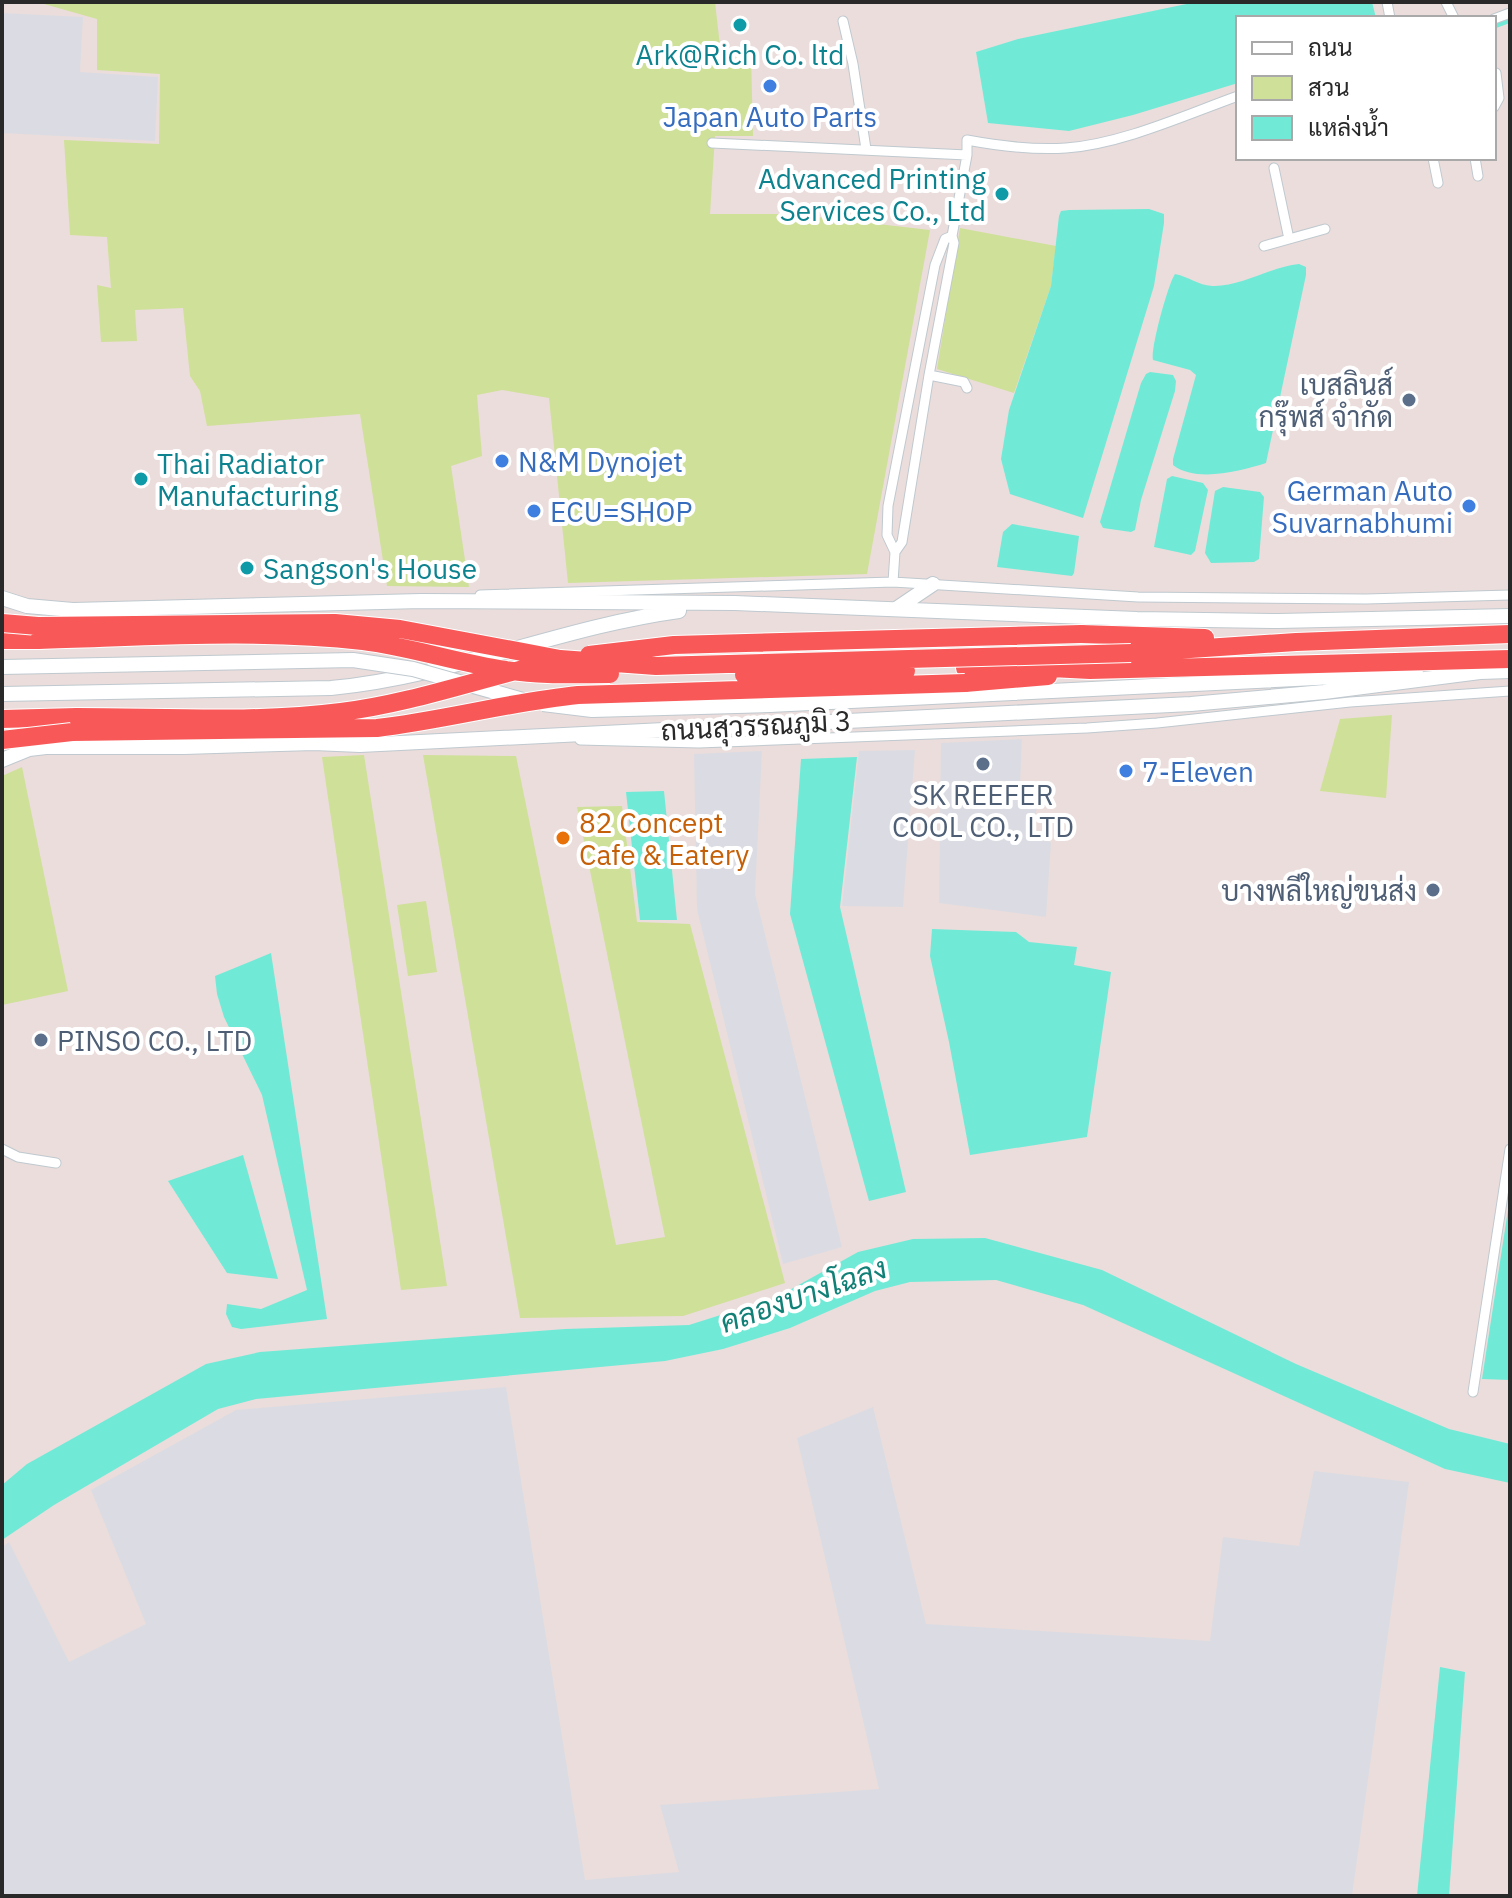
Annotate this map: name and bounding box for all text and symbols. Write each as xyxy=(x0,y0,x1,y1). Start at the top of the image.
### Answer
marker: Ark@Rich Co. ltd xyxy=(731,16,749,34)
legend xyxy=(1236,16,1496,160)
text: ถนน xyxy=(1308,31,1353,63)
place label: Ark@Rich Co. ltd xyxy=(635,36,845,73)
text: สวน xyxy=(1308,71,1350,103)
marker: Japan Auto Parts xyxy=(761,77,779,95)
place label: Japan Auto Parts xyxy=(663,98,877,135)
text: แหล่งน้ำ xyxy=(1308,108,1389,143)
place label: Advanced Printing Services Co., Ltd xyxy=(758,160,986,229)
marker: Advanced Printing Services Co., Ltd xyxy=(993,185,1011,203)
place label: เบสลินส์ กรุ๊พส์ จำกัด xyxy=(1258,366,1393,437)
marker: เบสลินส์ กรุ๊พส์ จำกัด xyxy=(1400,391,1418,409)
place label: N&M Dynojet xyxy=(518,443,683,480)
place label: Thai Radiator Manufacturing xyxy=(157,445,339,514)
marker: N&M Dynojet xyxy=(493,452,511,470)
marker: Thai Radiator Manufacturing xyxy=(132,470,150,488)
place label: German Auto Suvarnabhumi xyxy=(1272,472,1453,541)
place label: ECU=SHOP xyxy=(550,493,692,530)
marker: German Auto Suvarnabhumi xyxy=(1460,497,1478,515)
marker: ECU=SHOP xyxy=(525,502,543,520)
place label: Sangson's House xyxy=(263,550,477,587)
marker: Sangson's House xyxy=(238,559,256,577)
street label: ถนนสุวรรณภูมิ 3 xyxy=(660,702,852,750)
place label: 7-Eleven xyxy=(1142,753,1254,790)
marker: SK REEFER COOL CO., LTD xyxy=(974,755,992,773)
marker: 7-Eleven xyxy=(1117,762,1135,780)
place label: SK REEFER COOL CO., LTD xyxy=(892,776,1074,845)
place label: 82 Concept Cafe & Eatery xyxy=(579,804,749,873)
marker: 82 Concept Cafe & Eatery xyxy=(554,829,572,847)
place label: บางพลีใหญ่ขนส่ง xyxy=(1221,872,1417,909)
marker: บางพลีใหญ่ขนส่ง xyxy=(1424,881,1442,899)
place label: PINSO CO., LTD xyxy=(57,1022,252,1059)
marker: PINSO CO., LTD xyxy=(32,1031,50,1049)
water label: คลองบางโฉลง xyxy=(715,1247,891,1341)

